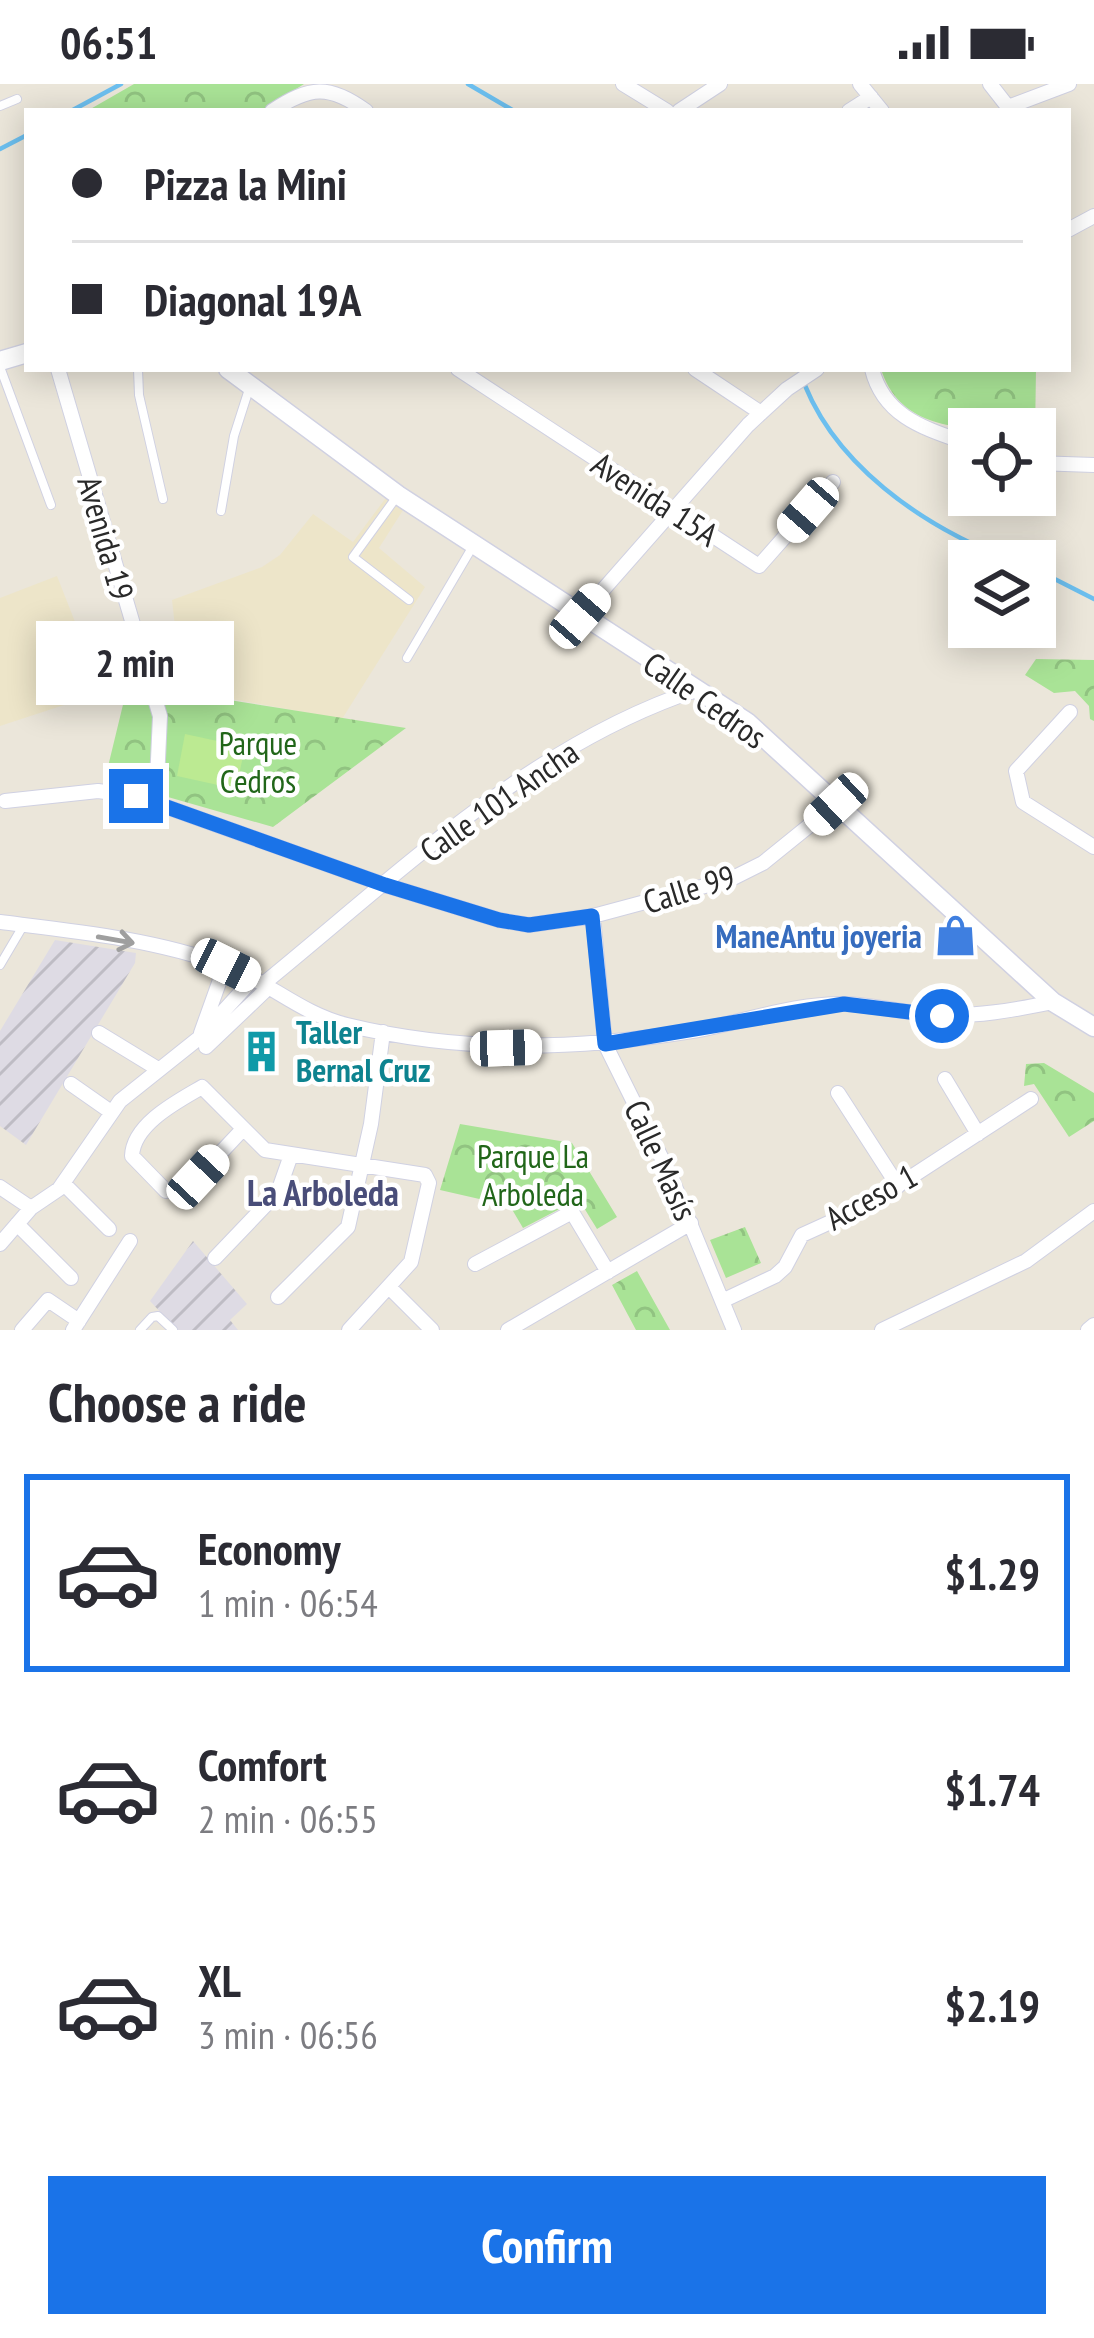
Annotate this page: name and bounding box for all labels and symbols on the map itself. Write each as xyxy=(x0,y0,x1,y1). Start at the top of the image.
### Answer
street label: Avenida 15A xyxy=(584,442,727,556)
street label: Avenida 19 xyxy=(68,471,145,605)
car xyxy=(771,471,845,549)
car xyxy=(543,577,617,655)
callout: 2 min xyxy=(37,622,235,706)
street label: Calle Cedros xyxy=(635,642,775,757)
park label: Parque Cedros xyxy=(219,721,297,802)
street label: Calle 101 Ancha xyxy=(411,730,586,871)
car xyxy=(797,766,875,842)
route end xyxy=(109,769,163,823)
street label: Calle 99 xyxy=(638,854,740,923)
shop icon: ManeAntu joyeria xyxy=(933,913,979,959)
place label: ManeAntu joyeria xyxy=(715,914,922,957)
one-way arrow xyxy=(95,930,134,953)
car xyxy=(186,933,266,997)
route start xyxy=(915,989,969,1043)
place label: Taller Bernal Cruz xyxy=(296,1010,431,1091)
building icon: Taller Bernal Cruz xyxy=(239,1028,285,1074)
car xyxy=(469,1029,543,1067)
street label: Calle Masís xyxy=(615,1093,708,1227)
park label: Parque La Arboleda xyxy=(477,1134,589,1215)
car xyxy=(160,1138,236,1216)
street label: Acceso 1 xyxy=(817,1154,924,1239)
district label: La Arboleda xyxy=(247,1169,399,1216)

